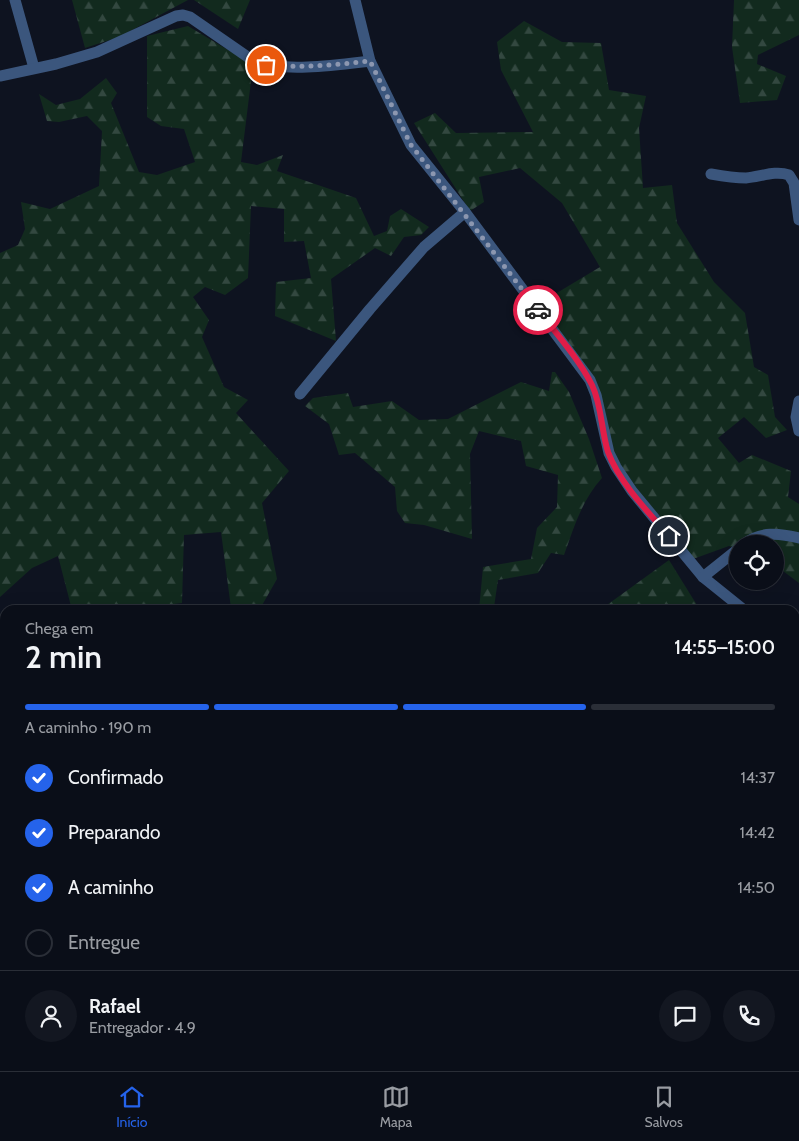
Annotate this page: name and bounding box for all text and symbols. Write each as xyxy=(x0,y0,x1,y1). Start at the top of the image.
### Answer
pin xyxy=(245,44,287,86)
icon: bag xyxy=(252,51,280,79)
courier xyxy=(513,285,563,335)
icon: car xyxy=(524,296,552,324)
pin xyxy=(648,515,690,557)
icon: home xyxy=(655,522,683,550)
map controls xyxy=(729,535,784,590)
button: locate xyxy=(729,535,784,590)
text: Chega em xyxy=(25,619,93,638)
text: 14:55–15:00 xyxy=(674,636,775,659)
text: 2 min xyxy=(25,637,102,676)
text: A caminho · 190 m xyxy=(25,718,151,737)
icon: check xyxy=(25,764,53,792)
text: Confirmado xyxy=(68,766,164,789)
text: 14:37 xyxy=(741,768,775,787)
icon: check xyxy=(25,819,53,847)
text: Preparando xyxy=(68,821,161,844)
text: 14:42 xyxy=(740,823,775,842)
icon: check xyxy=(25,874,53,902)
text: A caminho xyxy=(68,876,154,899)
text: 14:50 xyxy=(737,878,775,897)
text: Entregue xyxy=(68,931,140,954)
button: person xyxy=(25,990,77,1042)
button: chat xyxy=(659,990,711,1042)
button: phone xyxy=(723,990,775,1042)
text: Rafael xyxy=(89,995,141,1018)
text: Entregador · 4.9 xyxy=(89,1018,196,1037)
tab: Início xyxy=(116,1083,147,1131)
tab: Mapa xyxy=(380,1083,412,1131)
tab: Salvos xyxy=(644,1083,683,1131)

